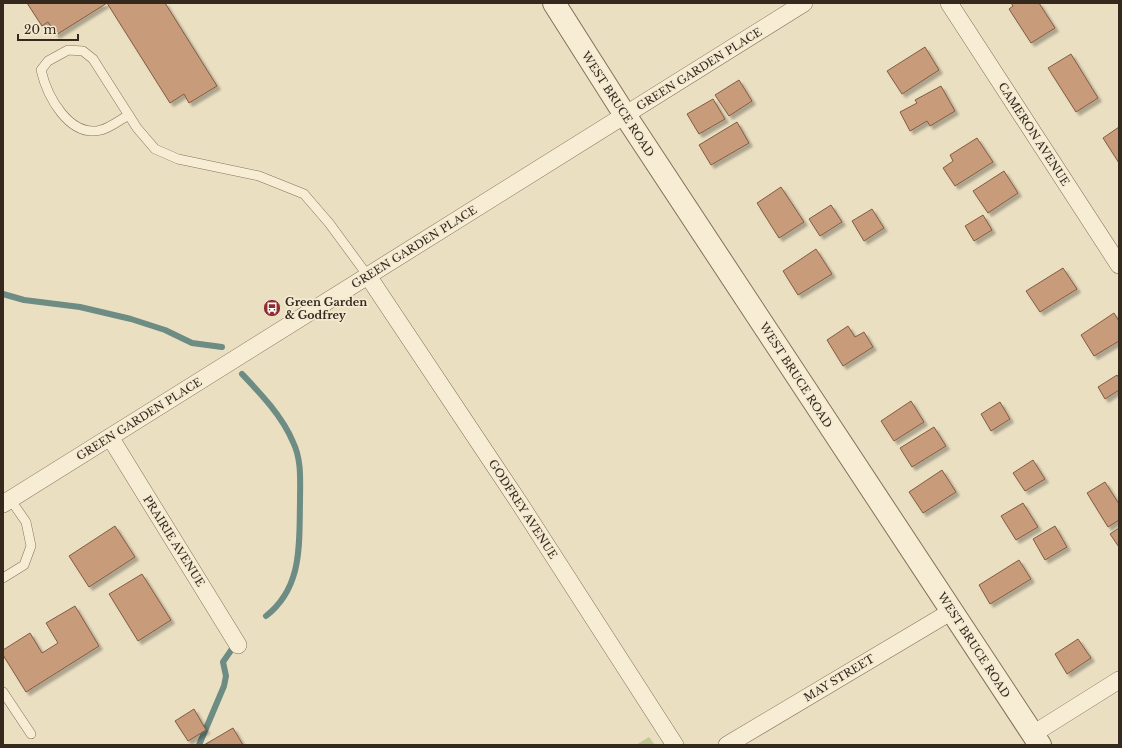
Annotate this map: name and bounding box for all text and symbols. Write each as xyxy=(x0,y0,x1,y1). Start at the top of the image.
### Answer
scale bar xyxy=(18,16,78,42)
text: 20 m xyxy=(24,22,56,37)
street label: GREEN GARDEN PLACE xyxy=(634,25,764,113)
street label: WEST BRUCE ROAD xyxy=(578,48,657,159)
street label: CAMERON AVENUE xyxy=(995,80,1073,188)
street label: GREEN GARDEN PLACE xyxy=(349,203,479,291)
place label: Green Garden & Godfrey xyxy=(285,295,367,322)
bus stop icon: Green Garden & Godfrey xyxy=(262,298,282,318)
street label: WEST BRUCE ROAD xyxy=(756,319,835,430)
street label: GREEN GARDEN PLACE xyxy=(74,375,204,463)
street label: GODFREY AVENUE xyxy=(486,457,560,561)
street label: PRAIRIE AVENUE xyxy=(140,493,208,589)
street label: WEST BRUCE ROAD xyxy=(934,589,1013,700)
street label: MAY STREET xyxy=(801,651,877,705)

